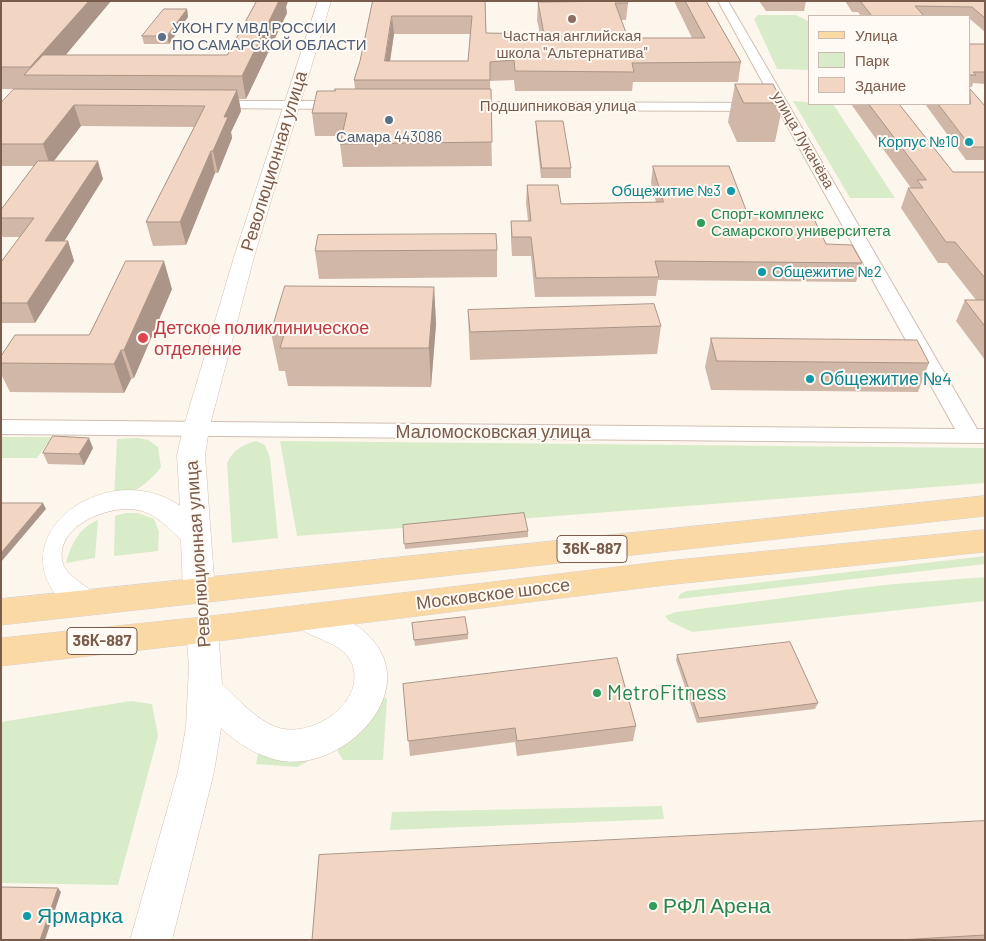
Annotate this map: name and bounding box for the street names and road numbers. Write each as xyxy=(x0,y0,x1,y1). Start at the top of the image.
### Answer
street label: Революционная улица xyxy=(236,68,312,254)
street label: улица Лукачёва xyxy=(768,88,838,192)
street label: Подшипниковая улица xyxy=(480,97,636,115)
street label: Маломосковская улица xyxy=(396,421,590,443)
street label: Революционная улица xyxy=(181,460,215,648)
road number: 36К-887 xyxy=(557,536,627,562)
street label: Московское шоссе xyxy=(415,574,571,614)
road number: 36К-887 xyxy=(67,627,137,654)

